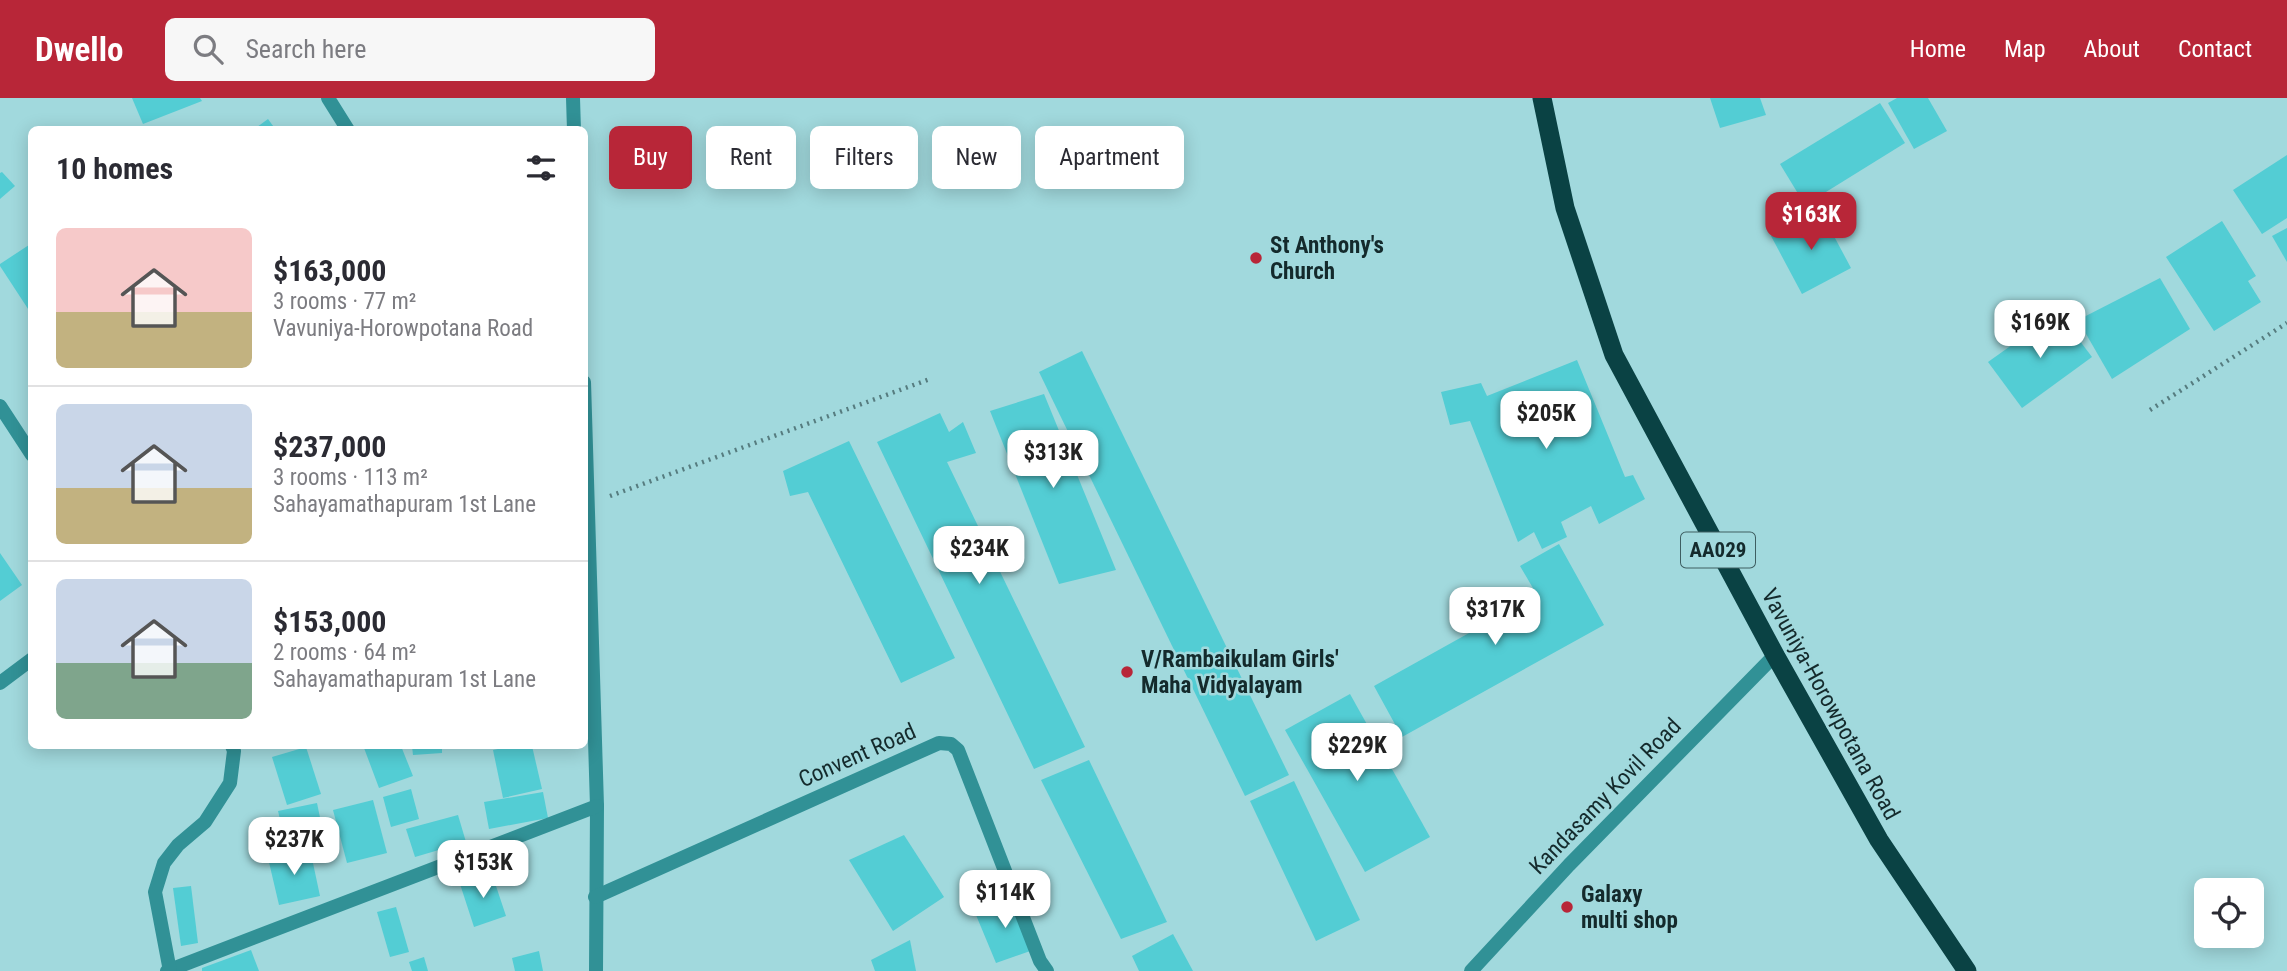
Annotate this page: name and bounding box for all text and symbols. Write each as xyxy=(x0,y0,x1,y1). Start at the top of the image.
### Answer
search box xyxy=(165,18,655,81)
text: Dwello xyxy=(35,30,123,69)
icon: search xyxy=(189,30,227,68)
text: Search here xyxy=(245,34,366,64)
text: Home xyxy=(1910,35,1966,63)
text: Map xyxy=(2004,35,2046,63)
text: About xyxy=(2084,35,2140,63)
text: Contact xyxy=(2178,35,2252,63)
chip: Buy xyxy=(609,126,692,189)
chip: Rent xyxy=(706,126,796,189)
chip: Filters xyxy=(810,126,918,189)
chip: New xyxy=(932,126,1021,189)
chip: Apartment xyxy=(1035,126,1184,189)
icon: filters xyxy=(522,149,560,187)
text: 10 homes xyxy=(56,151,173,186)
pin: $163K xyxy=(1762,192,1860,252)
text: $163K xyxy=(1781,201,1841,228)
place label: St Anthony's Church xyxy=(1270,232,1384,285)
marker: St Anthony's Church xyxy=(1248,250,1264,266)
text: $163,000 xyxy=(273,253,386,288)
icon: home xyxy=(112,256,196,340)
text: 3 rooms · 77 m² xyxy=(273,288,416,315)
pin: $169K xyxy=(1991,300,2089,360)
text: $169K xyxy=(2010,309,2070,336)
text: Vavuniya-Horowpotana Road xyxy=(273,315,533,342)
pin: $205K xyxy=(1497,392,1595,451)
text: $205K xyxy=(1516,400,1576,427)
text: $237,000 xyxy=(273,429,386,464)
pin: $313K xyxy=(1004,430,1102,490)
icon: home xyxy=(112,432,196,516)
text: $313K xyxy=(1023,439,1083,466)
text: 3 rooms · 113 m² xyxy=(273,464,428,491)
text: Sahayamathapuram 1st Lane xyxy=(273,491,536,518)
pin: $234K xyxy=(930,526,1028,586)
road number: AA029 xyxy=(1681,532,1755,568)
text: $234K xyxy=(949,535,1009,562)
street label: Vavuniya-Horowpotana Road xyxy=(1756,584,1905,825)
pin: $317K xyxy=(1446,588,1544,647)
text: $317K xyxy=(1465,596,1525,623)
text: $153,000 xyxy=(273,604,386,639)
icon: home xyxy=(112,607,196,691)
text: 2 rooms · 64 m² xyxy=(273,639,416,666)
place label: V/Rambaikulam Girls' Maha Vidyalayam xyxy=(1141,646,1339,699)
marker: V/Rambaikulam Girls' Maha Vidyalayam xyxy=(1119,664,1135,680)
text: Sahayamathapuram 1st Lane xyxy=(273,666,536,693)
street label: Kandasamy Kovil Road xyxy=(1524,713,1687,880)
street label: Convent Road xyxy=(794,718,920,793)
pin: $229K xyxy=(1308,724,1406,783)
text: $229K xyxy=(1327,732,1387,759)
pin: $237K xyxy=(245,818,343,877)
text: $237K xyxy=(264,826,324,853)
pin: $153K xyxy=(434,840,532,900)
text: $153K xyxy=(453,849,513,876)
pin: $114K xyxy=(956,870,1054,930)
map controls xyxy=(2194,878,2264,948)
button: locate xyxy=(2194,878,2264,948)
text: $114K xyxy=(975,879,1035,906)
place label: Galaxy multi shop xyxy=(1581,881,1678,934)
marker: Galaxy multi shop xyxy=(1559,899,1575,915)

